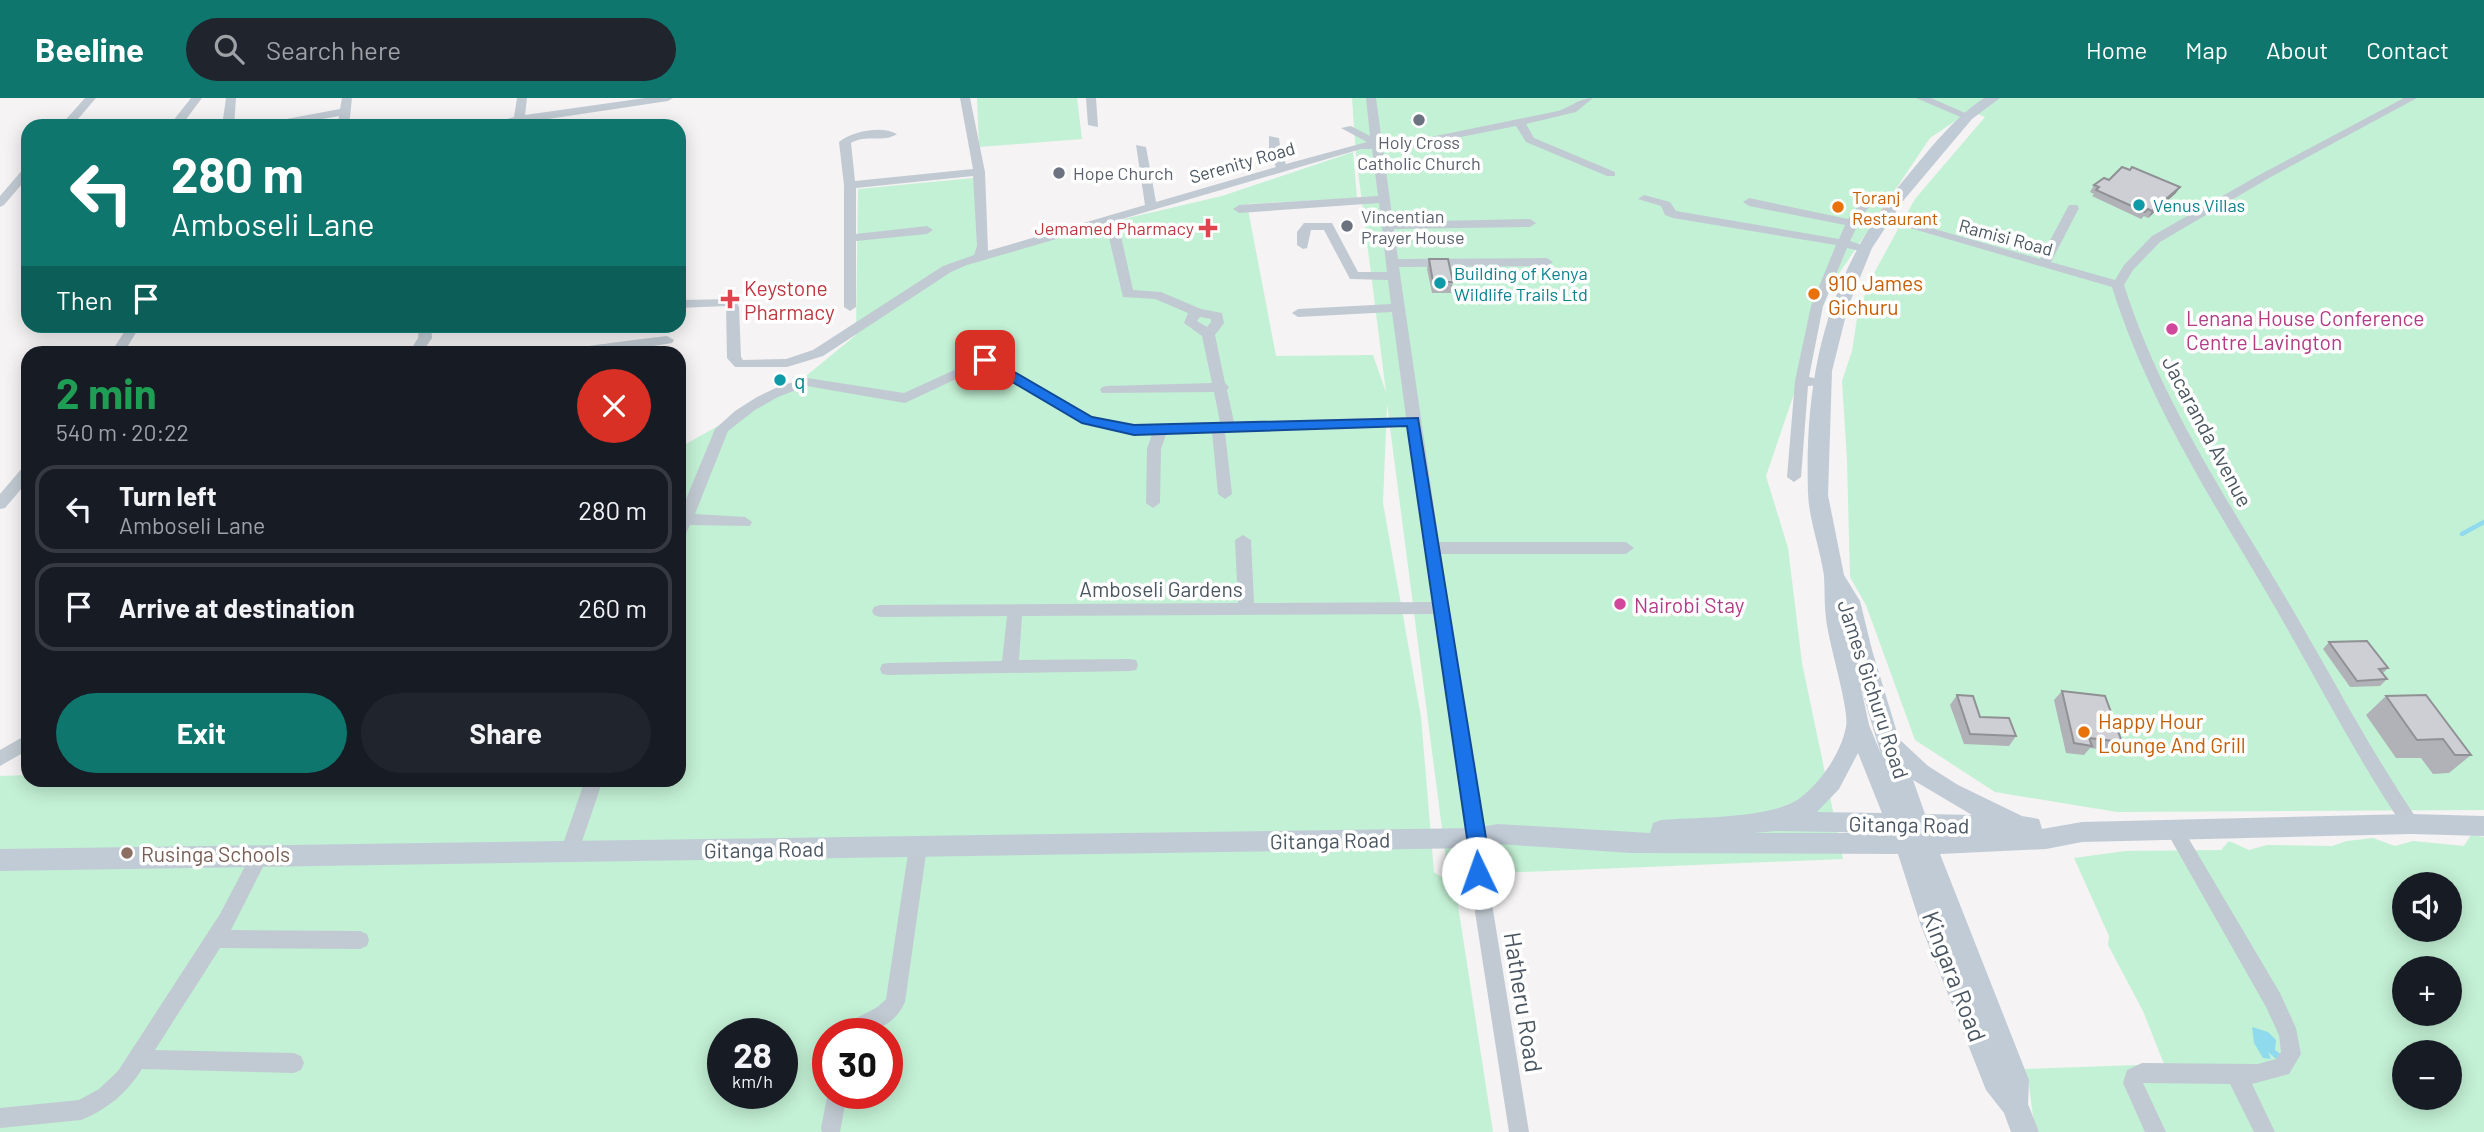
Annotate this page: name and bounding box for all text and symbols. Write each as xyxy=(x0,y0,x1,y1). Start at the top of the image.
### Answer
search box xyxy=(186,18,676,81)
text: Beeline xyxy=(35,29,144,69)
icon: search xyxy=(210,30,248,68)
text: Search here xyxy=(266,34,401,65)
text: Home xyxy=(2086,35,2147,64)
text: Map xyxy=(2185,35,2228,64)
text: About xyxy=(2266,35,2328,64)
text: Contact xyxy=(2366,35,2449,64)
marker: Holy Cross Catholic Church xyxy=(1411,112,1427,128)
place label: Holy Cross Catholic Church xyxy=(1357,131,1481,174)
street label: Serenity Road xyxy=(1187,136,1297,188)
text: 280 m xyxy=(171,144,304,203)
icon: left xyxy=(56,147,147,238)
place label: Hope Church xyxy=(1073,162,1173,184)
marker: Hope Church xyxy=(1051,165,1067,181)
place label: Toranj Restaurant xyxy=(1852,186,1938,229)
place label: Venus Villas xyxy=(2153,194,2245,216)
marker: Venus Villas xyxy=(2131,197,2147,213)
marker: Toranj Restaurant xyxy=(1830,199,1846,215)
text: Amboseli Lane xyxy=(171,204,375,242)
place label: Vincentian Prayer House xyxy=(1361,205,1464,248)
street label: Ramisi Road xyxy=(1957,214,2055,260)
place label: Jemamed Pharmacy xyxy=(1034,217,1194,239)
marker: Vincentian Prayer House xyxy=(1339,218,1355,234)
marker: Jemamed Pharmacy xyxy=(1200,220,1216,236)
place label: Building of Kenya Wildlife Trails Ltd xyxy=(1454,262,1588,305)
place label: 910 James Gichuru xyxy=(1828,270,1923,319)
place label: Keystone Pharmacy xyxy=(744,275,835,324)
marker: Building of Kenya Wildlife Trails Ltd xyxy=(1432,275,1448,291)
icon: arrive xyxy=(127,280,165,318)
text: Then xyxy=(56,284,113,315)
marker: 910 James Gichuru xyxy=(1806,286,1822,302)
marker: Keystone Pharmacy xyxy=(722,291,738,307)
place label: Lenana House Conference Centre Lavington xyxy=(2186,305,2424,354)
marker: Lenana House Conference Centre Lavington xyxy=(2164,321,2180,337)
pin xyxy=(955,330,1015,390)
icon: arrive xyxy=(966,341,1004,379)
street label: Jacaranda Avenue xyxy=(2158,351,2258,511)
text: 2 min xyxy=(56,367,157,417)
place label: q xyxy=(794,368,806,393)
button: close xyxy=(577,369,651,443)
marker: q xyxy=(772,372,788,388)
text: 540 m · 20:22 xyxy=(56,418,189,446)
text: Turn left xyxy=(119,480,217,511)
icon: left xyxy=(60,490,98,528)
text: 280 m xyxy=(578,494,647,525)
text: Amboseli Lane xyxy=(119,511,265,539)
street label: Amboseli Gardens xyxy=(1079,576,1243,601)
icon: arrive xyxy=(60,588,98,626)
text: Arrive at destination xyxy=(119,592,355,623)
text: 260 m xyxy=(578,592,647,623)
place label: Nairobi Stay xyxy=(1634,592,1745,617)
marker: Nairobi Stay xyxy=(1612,596,1628,612)
street label: James Gichuru Road xyxy=(1833,596,1915,782)
button: Exit xyxy=(56,693,347,773)
button: Share xyxy=(361,693,651,773)
place label: Happy Hour Lounge And Grill xyxy=(2098,708,2246,757)
marker: Happy Hour Lounge And Grill xyxy=(2076,724,2092,740)
street label: Gitanga Road xyxy=(1849,810,1969,838)
street label: Gitanga Road xyxy=(1270,826,1390,854)
street label: Gitanga Road xyxy=(704,835,824,863)
position arrow xyxy=(1441,836,1515,910)
place label: Rusinga Schools xyxy=(141,841,290,866)
marker: Rusinga Schools xyxy=(119,845,135,861)
map controls xyxy=(2392,872,2462,1110)
button: sound xyxy=(2392,872,2462,942)
street label: Kingara Road xyxy=(1917,907,1993,1045)
street label: Hatheru Road xyxy=(1499,930,1549,1074)
button: + xyxy=(2392,956,2462,1026)
speed limit sign: 30 xyxy=(812,1018,903,1109)
text: 28 xyxy=(733,1033,772,1075)
button: − xyxy=(2392,1040,2462,1110)
text: km/h xyxy=(732,1070,773,1092)

